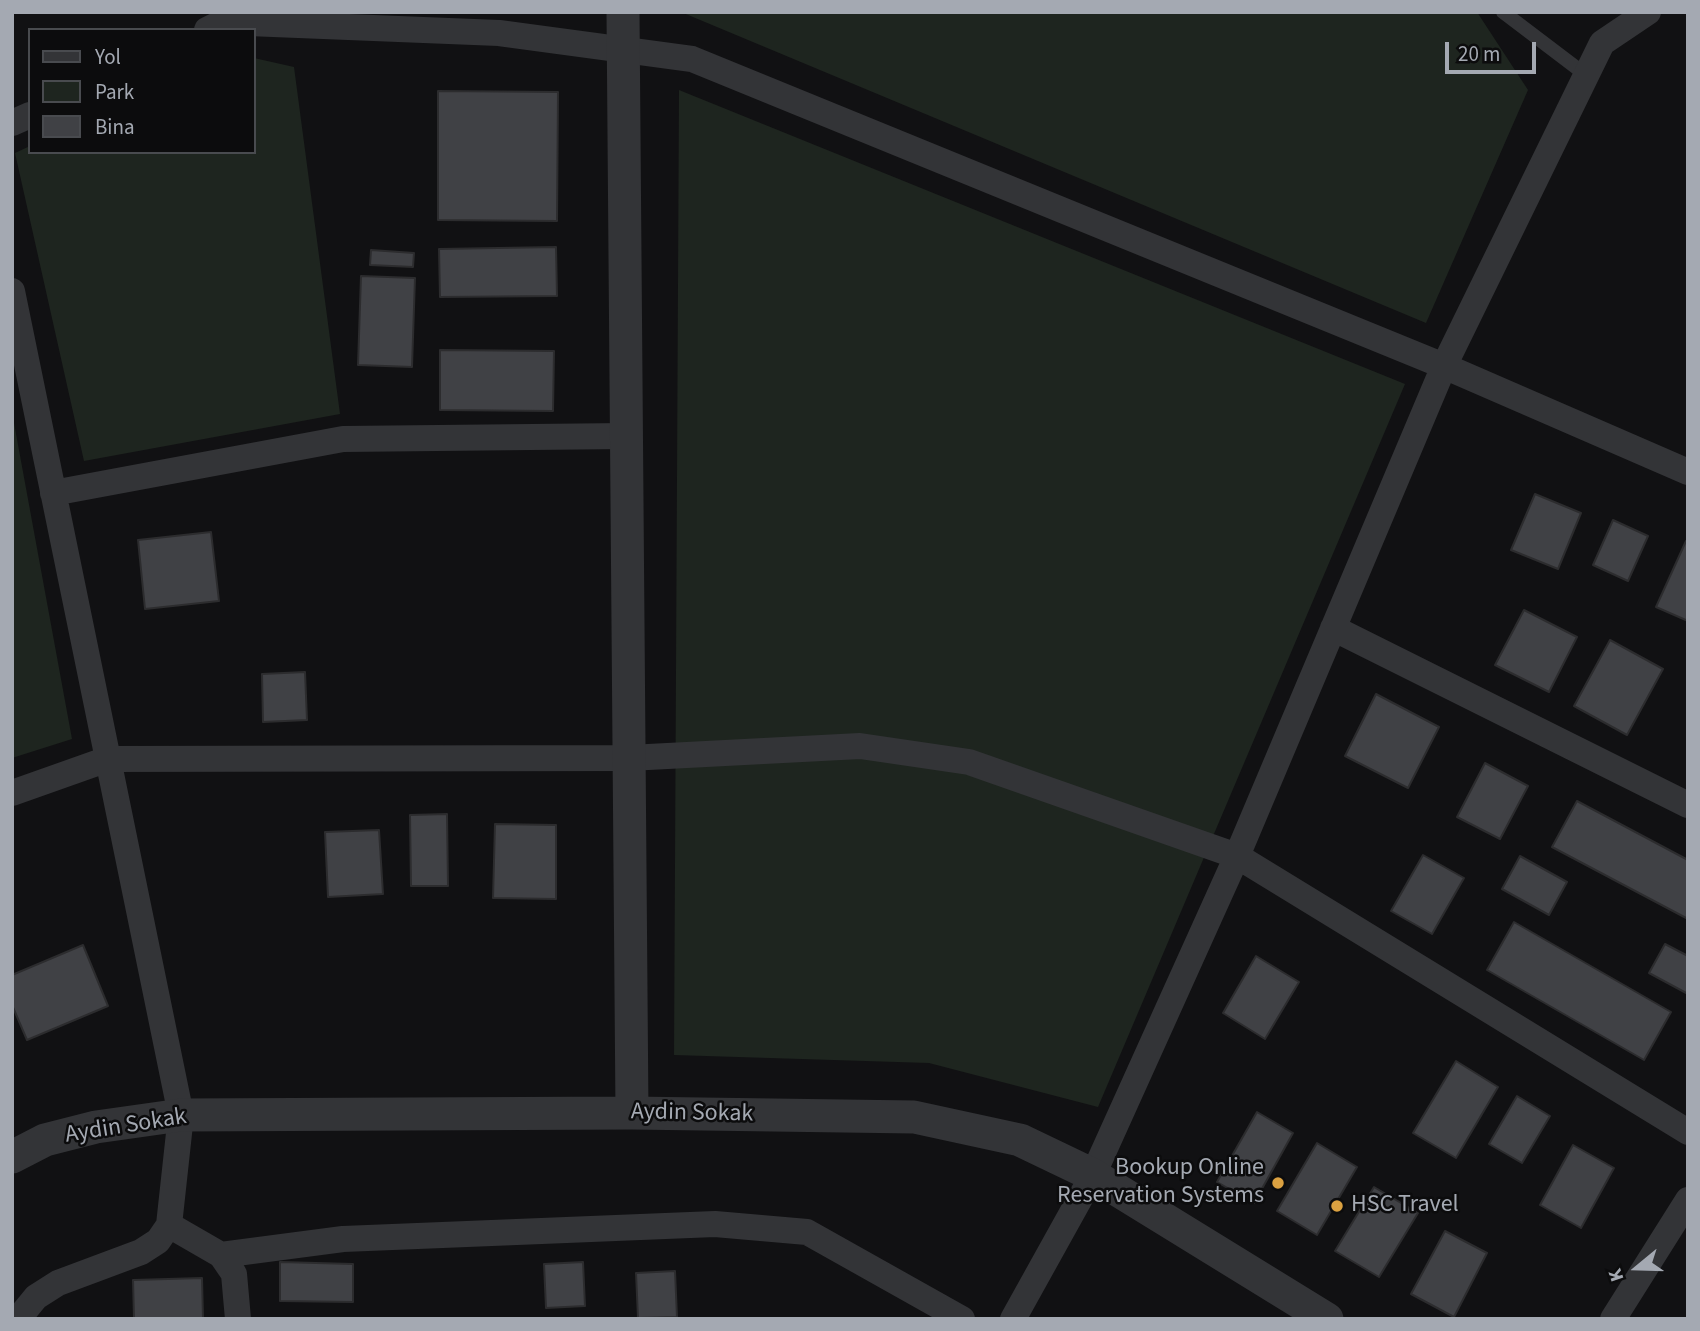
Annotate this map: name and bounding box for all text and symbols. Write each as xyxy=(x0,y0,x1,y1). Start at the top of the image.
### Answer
legend xyxy=(28,28,256,154)
scale bar xyxy=(1448,28,1539,72)
text: 20 m xyxy=(1458,39,1500,69)
text: Yol xyxy=(95,42,121,72)
text: Park xyxy=(95,77,134,107)
text: Bina xyxy=(95,112,135,142)
street label: Aydin Sokak xyxy=(630,1099,754,1129)
street label: Aydin Sokak xyxy=(63,1103,189,1151)
place label: Bookup Online Reservation Systems xyxy=(1057,1155,1264,1211)
marker: Bookup Online Reservation Systems xyxy=(1270,1175,1286,1191)
place label: HSC Travel xyxy=(1351,1192,1459,1220)
marker: HSC Travel xyxy=(1329,1198,1345,1214)
north arrow xyxy=(1602,1233,1672,1303)
text: K xyxy=(1602,1265,1631,1285)

